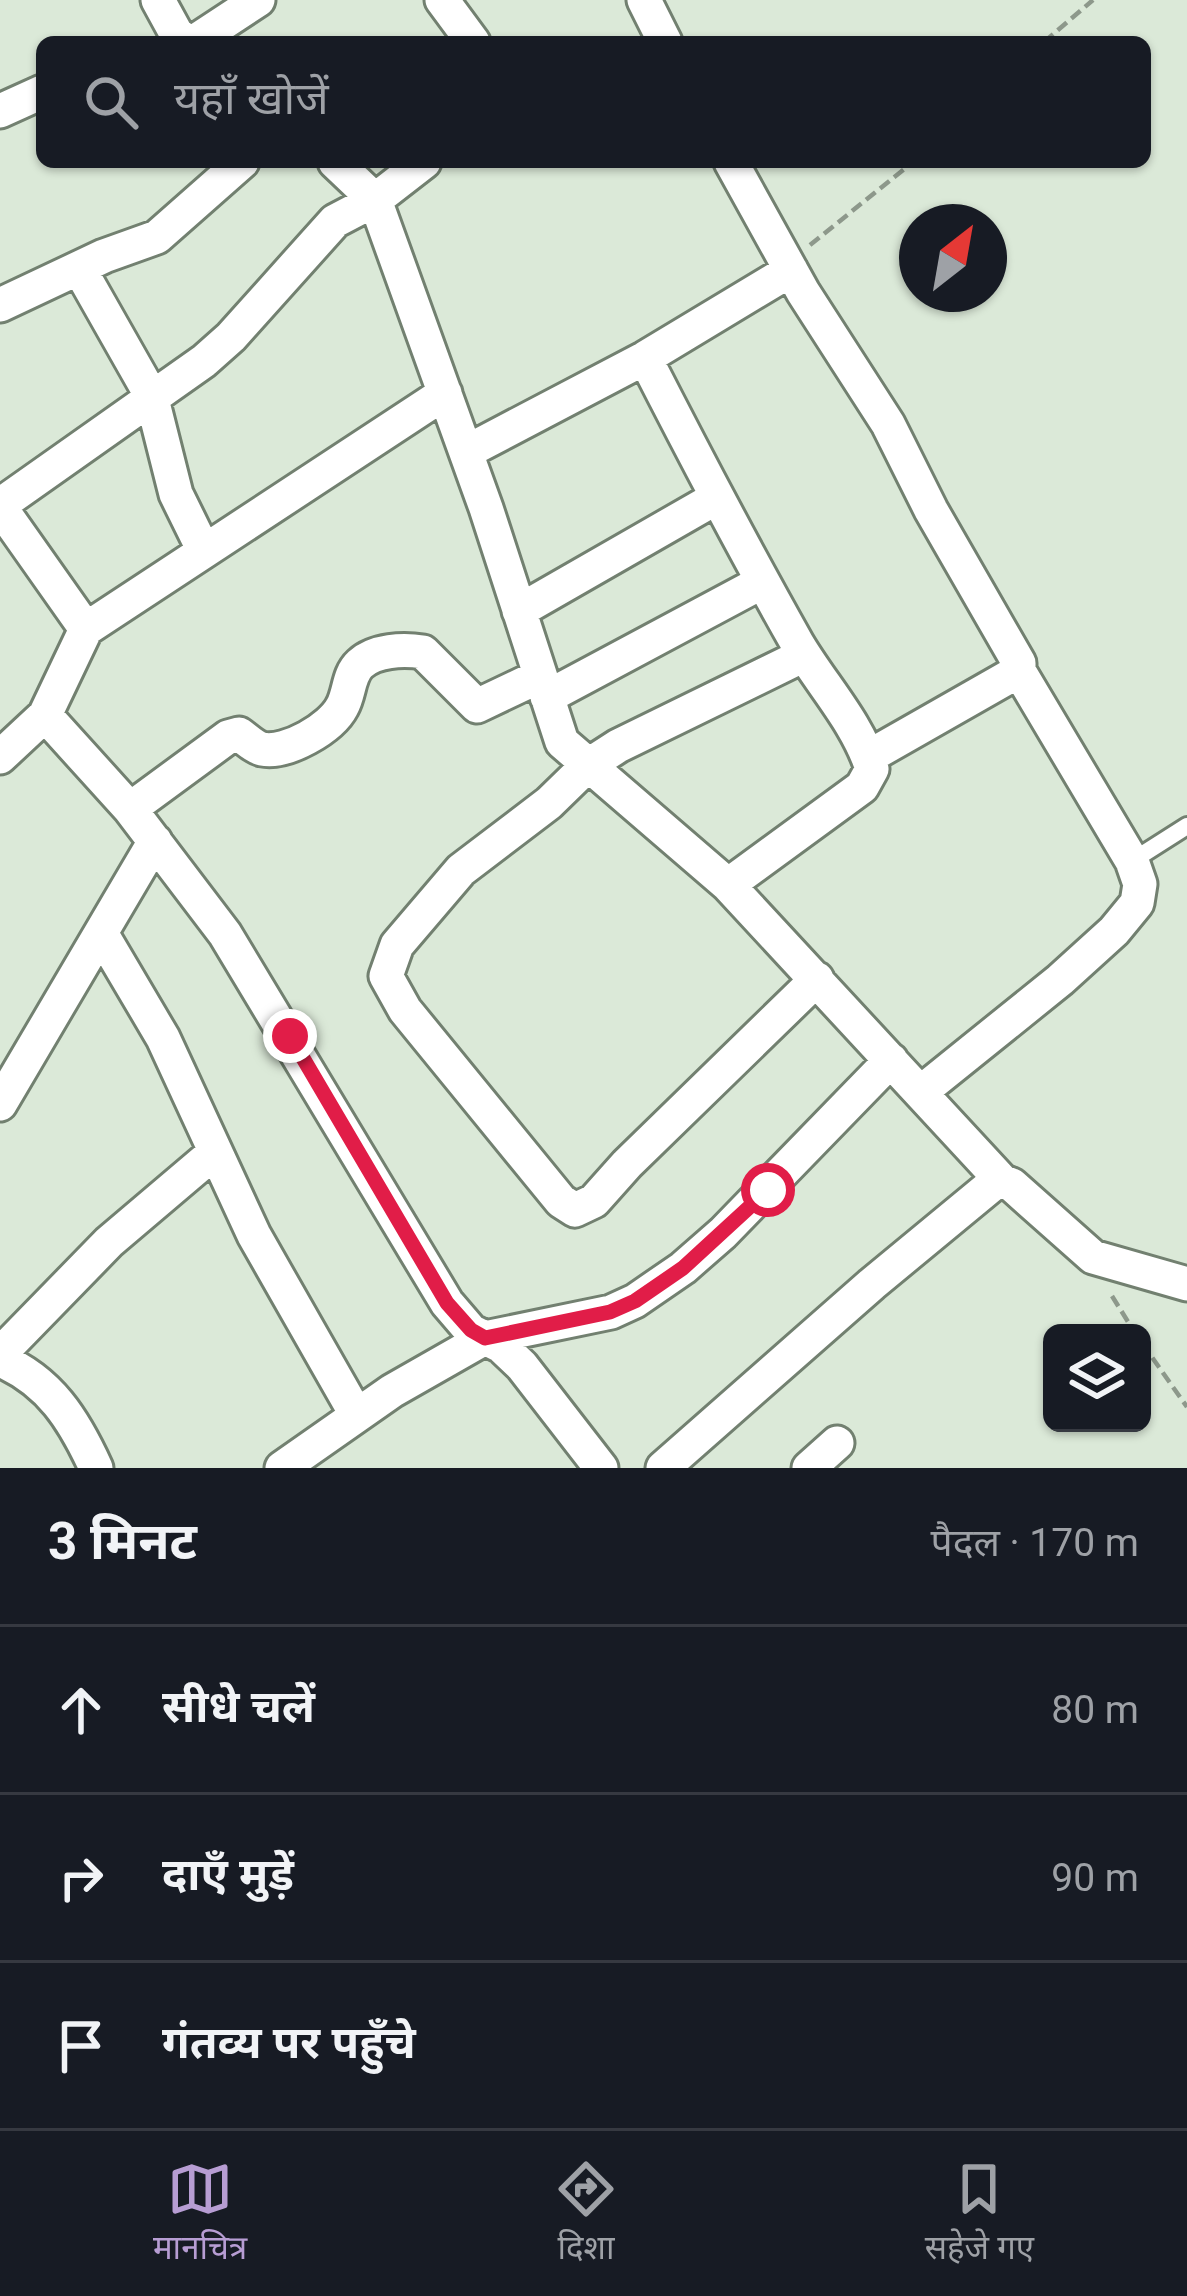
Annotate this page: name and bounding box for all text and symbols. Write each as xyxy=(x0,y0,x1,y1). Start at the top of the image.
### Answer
search box xyxy=(36,36,1151,168)
icon: search xyxy=(78,69,144,135)
text: यहाँ खोजें xyxy=(174,72,329,125)
north arrow xyxy=(899,204,1007,312)
route end xyxy=(263,1009,317,1063)
route start xyxy=(741,1163,795,1217)
map controls xyxy=(1043,1324,1151,1432)
button: layers xyxy=(1043,1324,1151,1432)
text: 3 मिनट xyxy=(48,1512,197,1571)
text: पैदल · 170 m xyxy=(931,1520,1139,1566)
icon: ahead xyxy=(48,1677,114,1743)
text: सीधे चलें xyxy=(162,1680,315,1733)
text: 80 m xyxy=(1051,1687,1139,1733)
icon: right xyxy=(48,1845,114,1911)
text: दाएँ मुड़ें xyxy=(162,1848,294,1901)
text: 90 m xyxy=(1051,1855,1139,1901)
icon: arrive xyxy=(48,2013,114,2079)
text: गंतव्य पर पहुँचे xyxy=(162,2016,416,2069)
tab: मानचित्र xyxy=(153,2156,247,2272)
tab: दिशा xyxy=(553,2156,619,2272)
tab: सहेजे गए xyxy=(925,2156,1034,2272)

